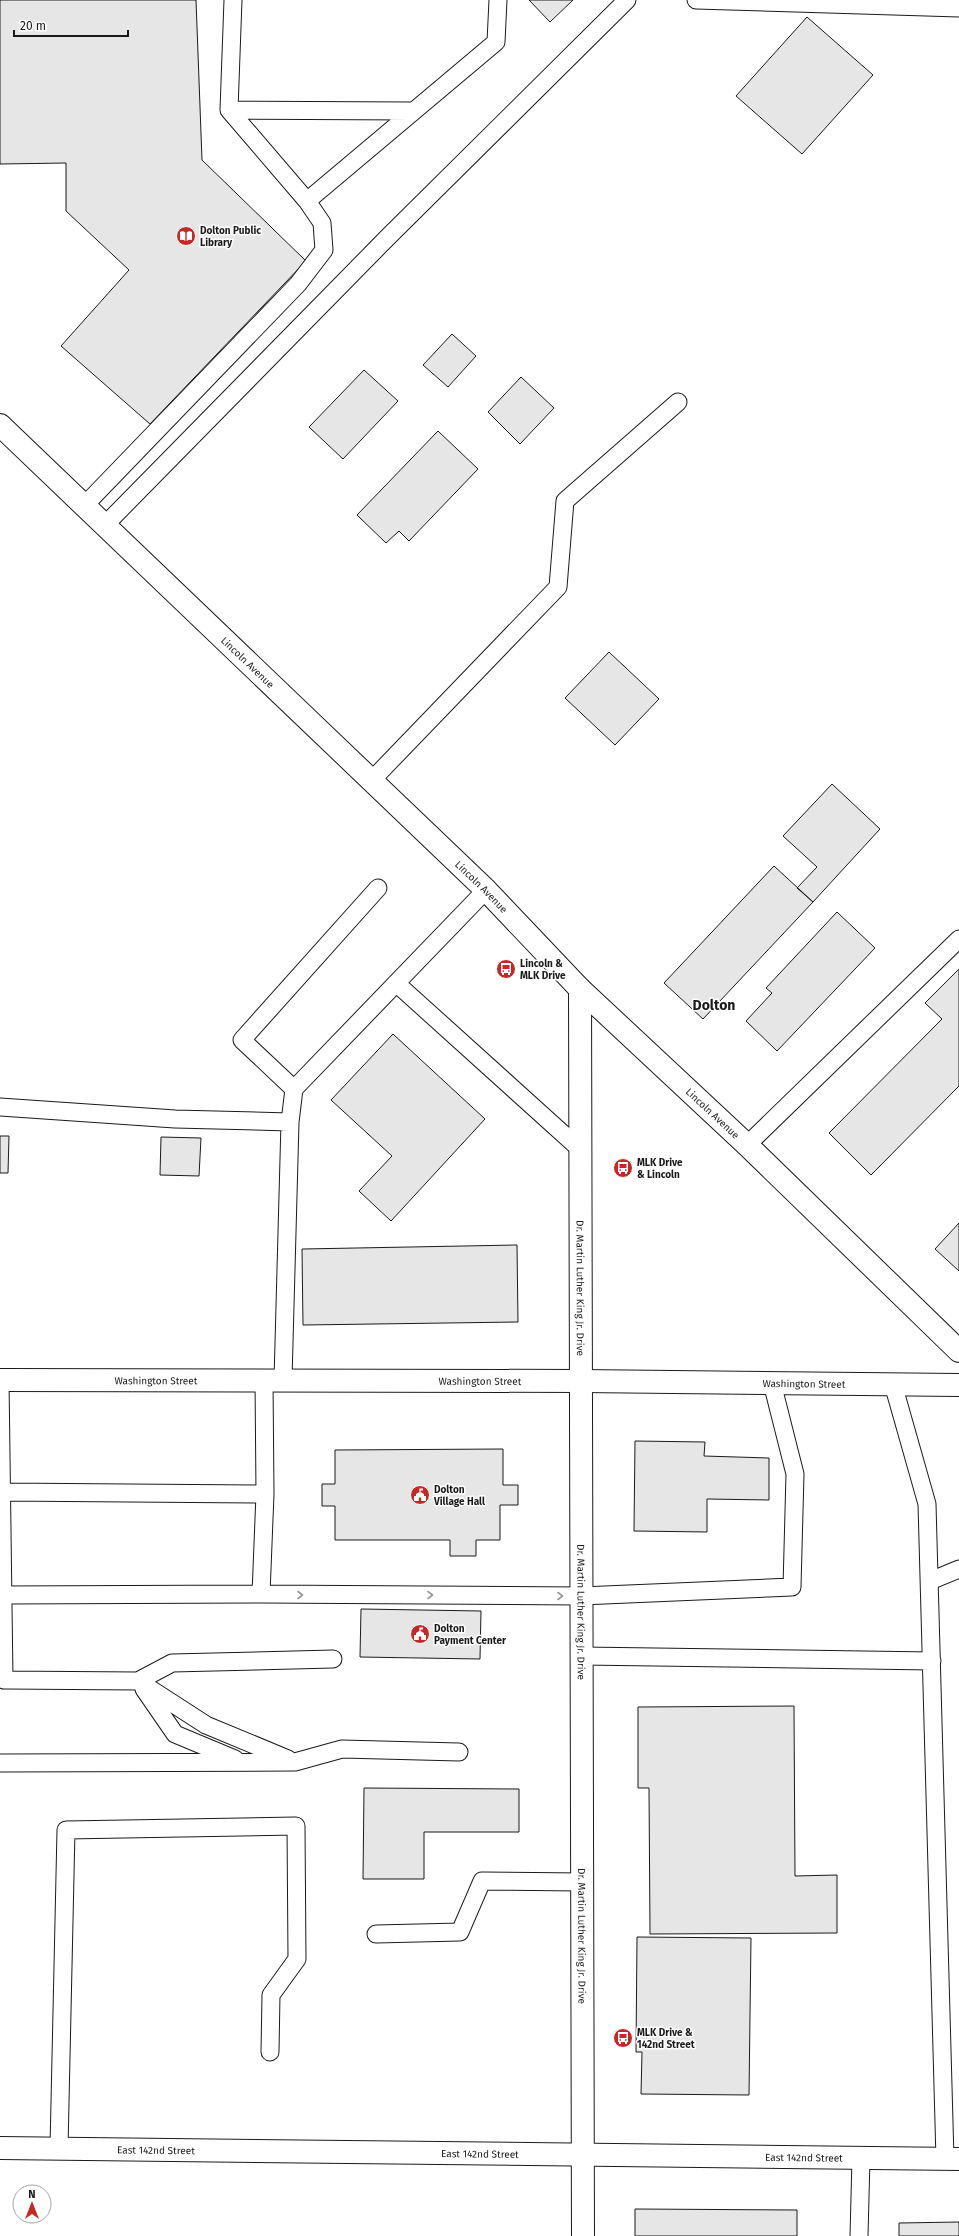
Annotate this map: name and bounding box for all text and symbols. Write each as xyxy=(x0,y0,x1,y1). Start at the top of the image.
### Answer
scale bar xyxy=(14,12,128,38)
text: 20 m xyxy=(20,19,46,33)
library icon: Dolton Public Library xyxy=(175,225,197,247)
place label: Dolton Public Library xyxy=(200,225,261,249)
street label: Lincoln Avenue xyxy=(218,635,276,691)
street label: Lincoln Avenue xyxy=(452,859,509,916)
bus stop icon: Lincoln & MLK Drive xyxy=(495,958,517,980)
place label: Lincoln & MLK Drive xyxy=(520,958,566,982)
district label: Dolton xyxy=(693,997,735,1014)
street label: Lincoln Avenue xyxy=(683,1086,741,1142)
bus stop icon: MLK Drive & Lincoln xyxy=(612,1157,634,1179)
place label: MLK Drive & Lincoln xyxy=(637,1157,683,1181)
street label: Dr. Martin Luther King Jr. Drive xyxy=(574,1220,586,1356)
street label: Washington Street xyxy=(115,1375,198,1387)
street label: Washington Street xyxy=(439,1376,522,1388)
street label: Washington Street xyxy=(763,1378,846,1391)
public building icon: Dolton Village Hall xyxy=(409,1484,431,1506)
place label: Dolton Village Hall xyxy=(433,1484,485,1508)
street label: Dr. Martin Luther King Jr. Drive xyxy=(574,1544,587,1680)
one-way arrow xyxy=(297,1591,303,1599)
one-way arrow xyxy=(427,1591,433,1600)
one-way arrow xyxy=(557,1592,563,1600)
public building icon: Dolton Payment Center xyxy=(409,1623,431,1645)
place label: Dolton Payment Center xyxy=(434,1623,507,1647)
street label: Dr. Martin Luther King Jr. Drive xyxy=(575,1868,587,2004)
bus stop icon: MLK Drive & 142nd Street xyxy=(612,2027,634,2049)
place label: MLK Drive & 142nd Street xyxy=(637,2027,695,2051)
street label: East 142nd Street xyxy=(117,2144,195,2157)
street label: East 142nd Street xyxy=(441,2148,519,2161)
street label: East 142nd Street xyxy=(765,2152,843,2165)
north arrow xyxy=(12,2184,52,2224)
text: N xyxy=(28,2188,36,2201)

